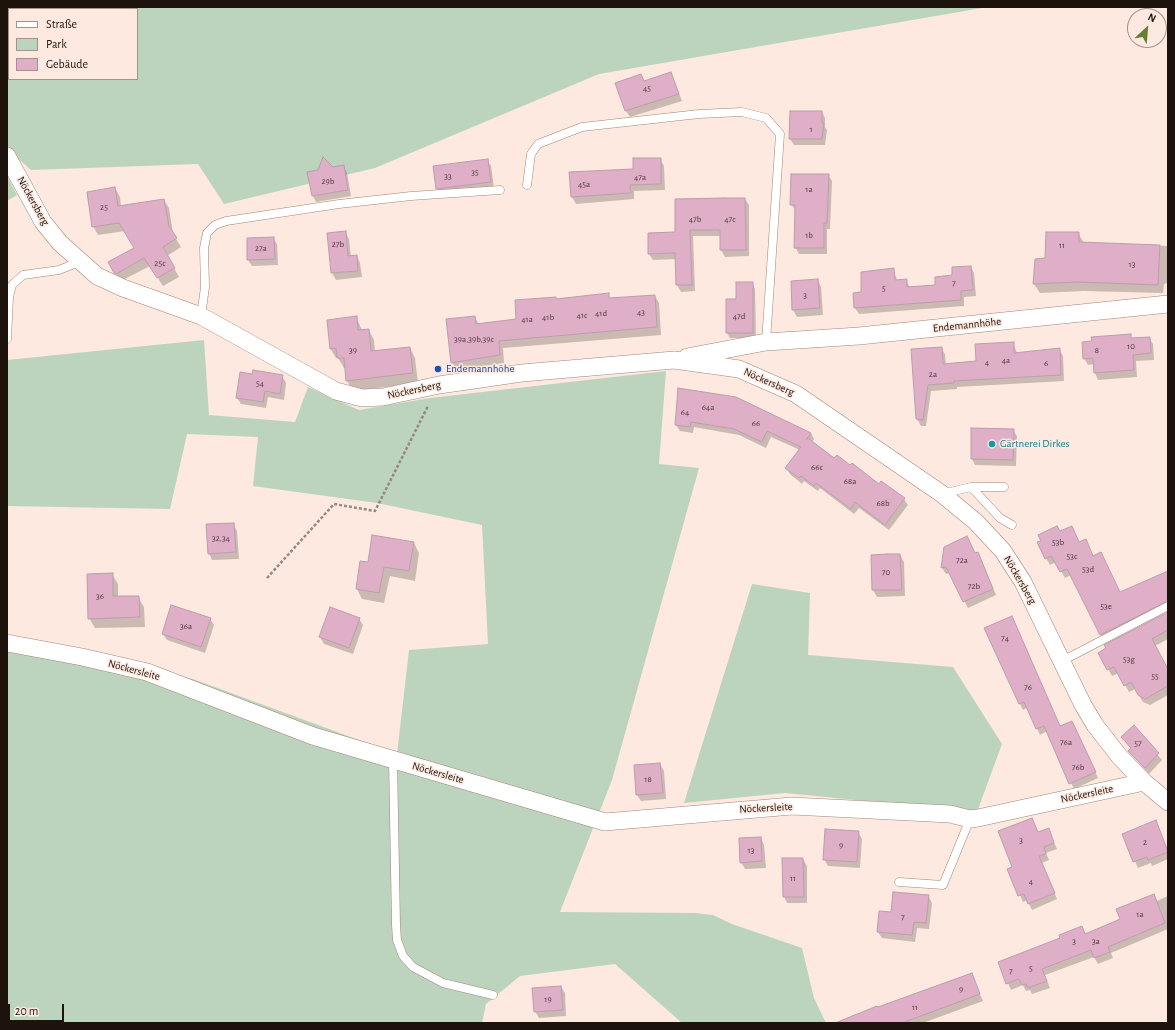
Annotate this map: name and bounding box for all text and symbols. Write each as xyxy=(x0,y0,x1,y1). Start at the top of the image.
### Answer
legend xyxy=(8,8,138,80)
north arrow xyxy=(1127,8,1167,48)
text: N xyxy=(1146,11,1158,24)
text: Straße xyxy=(46,18,77,30)
text: Park xyxy=(46,38,67,50)
text: Gebäude xyxy=(46,58,88,70)
house number: 45 xyxy=(643,83,651,93)
house number: 1 xyxy=(809,124,813,134)
house number: 35 xyxy=(471,167,479,177)
house number: 33 xyxy=(444,171,452,181)
house number: 47a xyxy=(634,172,646,182)
street label: Nöckersberg xyxy=(14,174,52,228)
house number: 29b xyxy=(322,176,334,186)
house number: 45a xyxy=(578,179,590,189)
house number: 1a xyxy=(805,184,813,194)
house number: 25 xyxy=(100,202,108,212)
house number: 47b xyxy=(689,214,701,224)
house number: 47c xyxy=(724,214,736,224)
house number: 1b xyxy=(805,230,813,240)
house number: 27b xyxy=(332,239,344,249)
house number: 11 xyxy=(1059,240,1065,250)
house number: 27a xyxy=(255,243,267,253)
house number: 25c xyxy=(154,258,166,268)
house number: 13 xyxy=(1129,259,1135,269)
house number: 7 xyxy=(952,278,956,288)
house number: 5 xyxy=(882,283,886,293)
house number: 3 xyxy=(803,290,807,300)
house number: 43 xyxy=(637,307,645,317)
house number: 41d xyxy=(595,308,607,318)
house number: 41c xyxy=(577,310,587,320)
house number: 47d xyxy=(733,311,745,321)
house number: 41b xyxy=(542,312,554,322)
house number: 41a xyxy=(521,314,533,324)
street label: Endemannhöhe xyxy=(932,315,1002,335)
house number: 39a,39b,39c xyxy=(454,334,494,344)
house number: 10 xyxy=(1127,341,1135,351)
house number: 39 xyxy=(349,345,357,355)
house number: 8 xyxy=(1095,345,1099,355)
house number: 4a xyxy=(1002,355,1010,365)
house number: 4 xyxy=(985,357,989,367)
house number: 6 xyxy=(1044,358,1048,368)
place label: Endemannhöhe xyxy=(446,362,515,376)
marker: Endemannhöhe xyxy=(433,364,443,374)
street label: Nöckersberg xyxy=(742,365,796,399)
house number: 2a xyxy=(929,369,937,379)
house number: 54 xyxy=(256,378,264,388)
street label: Nöckersberg xyxy=(386,378,442,402)
house number: 64a xyxy=(702,402,714,412)
house number: 64 xyxy=(681,407,689,417)
house number: 66 xyxy=(752,418,760,428)
place label: Gärtnerei Dirkes xyxy=(1000,437,1070,451)
marker: Gärtnerei Dirkes xyxy=(987,439,997,449)
house number: 66c xyxy=(811,462,823,472)
house number: 68a xyxy=(844,476,856,486)
house number: 68b xyxy=(876,498,890,508)
house number: 32,34 xyxy=(212,533,230,543)
house number: 53b xyxy=(1052,537,1064,547)
house number: 53c xyxy=(1067,551,1077,561)
street label: Nöckersberg xyxy=(1001,553,1039,607)
house number: 72a xyxy=(956,555,968,565)
house number: 53d xyxy=(1082,564,1094,574)
house number: 70 xyxy=(882,567,890,577)
house number: 72b xyxy=(968,581,980,591)
house number: 36 xyxy=(96,591,104,601)
house number: 53e xyxy=(1100,601,1112,611)
house number: 36a xyxy=(180,621,192,631)
house number: 74 xyxy=(1001,633,1009,643)
house number: 53g xyxy=(1123,654,1135,664)
street label: Nöckersleite xyxy=(107,657,161,683)
house number: 55 xyxy=(1151,671,1159,681)
house number: 76 xyxy=(1024,682,1032,692)
house number: 76a xyxy=(1060,737,1072,747)
house number: 57 xyxy=(1134,738,1142,748)
street label: Nöckersleite xyxy=(411,759,465,787)
house number: 76b xyxy=(1072,762,1084,772)
house number: 18 xyxy=(644,774,652,784)
street label: Nöckersleite xyxy=(1060,782,1114,806)
street label: Nöckersleite xyxy=(739,800,793,816)
house number: 3 xyxy=(1019,835,1023,845)
house number: 2 xyxy=(1143,837,1147,847)
house number: 9 xyxy=(839,840,843,850)
house number: 13 xyxy=(748,845,754,855)
house number: 11 xyxy=(790,873,796,883)
house number: 4 xyxy=(1029,876,1033,886)
house number: 1a xyxy=(1136,909,1144,919)
house number: 7 xyxy=(901,912,905,922)
house number: 3 xyxy=(1072,936,1076,946)
house number: 3a xyxy=(1092,936,1100,946)
house number: 5 xyxy=(1029,963,1033,973)
house number: 7 xyxy=(1009,966,1013,976)
house number: 9 xyxy=(959,984,963,994)
house number: 19 xyxy=(544,994,552,1004)
scale bar xyxy=(10,996,66,1022)
house number: 11 xyxy=(912,1002,918,1012)
text: 20 m xyxy=(15,1005,38,1017)

